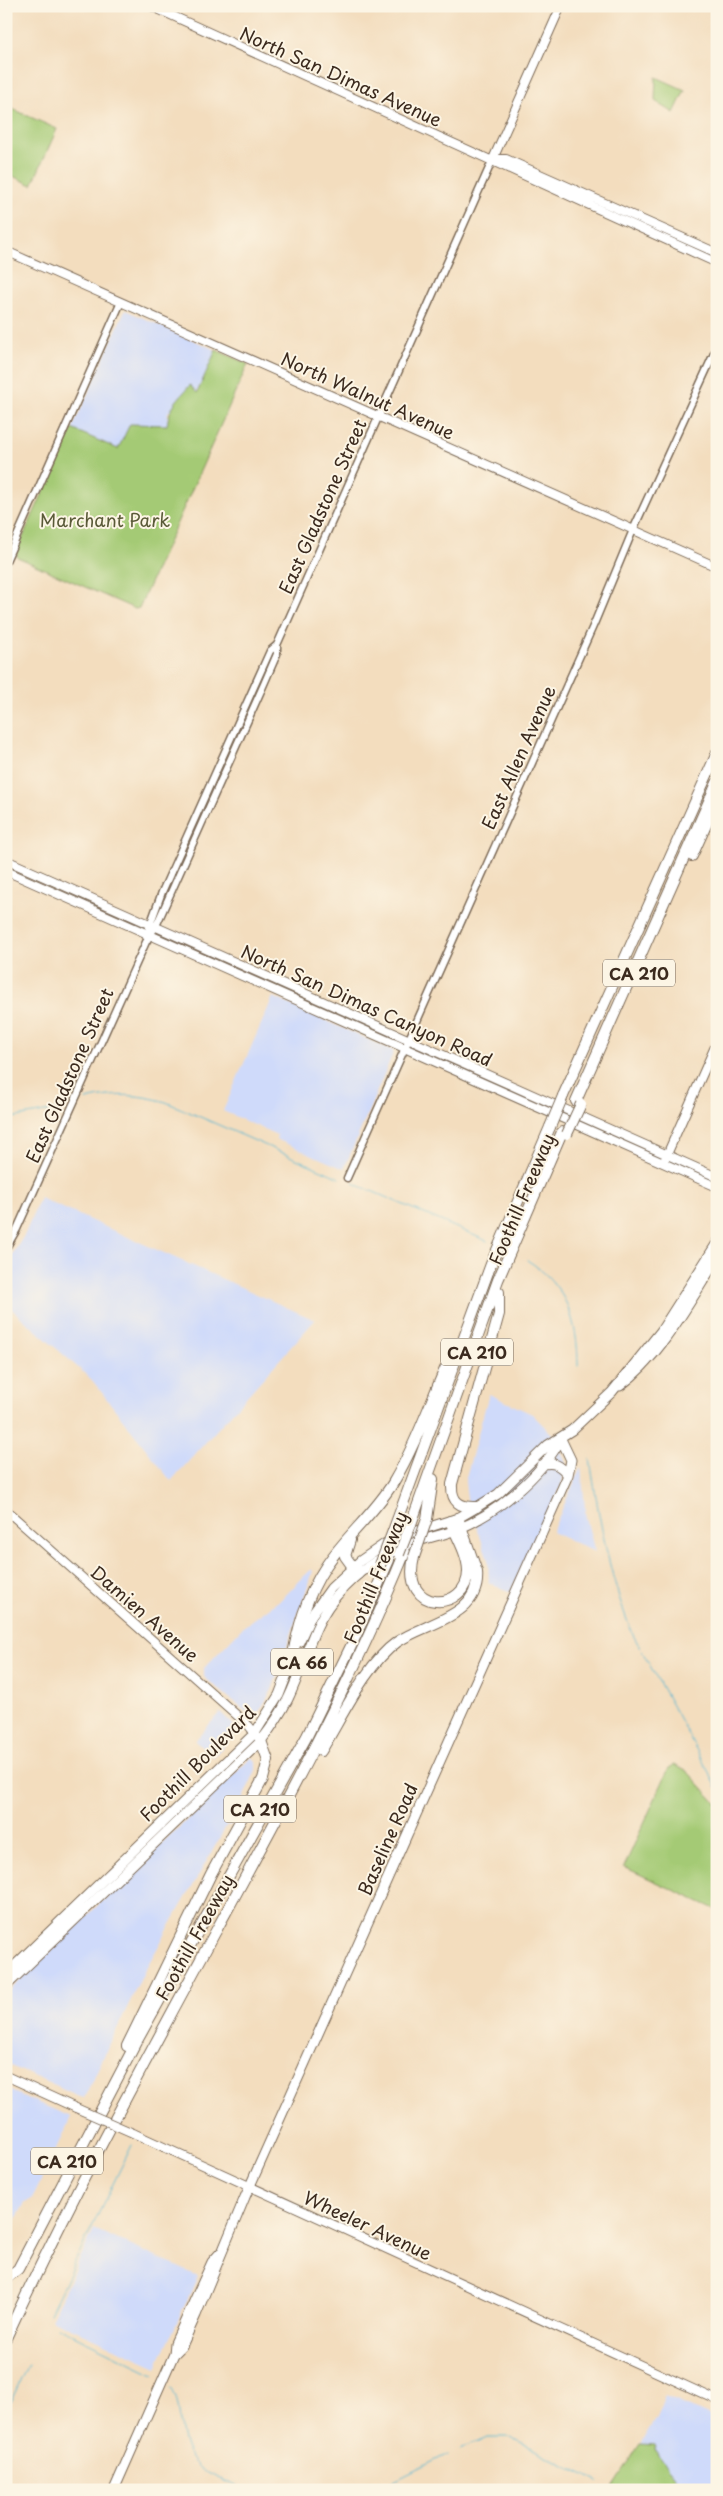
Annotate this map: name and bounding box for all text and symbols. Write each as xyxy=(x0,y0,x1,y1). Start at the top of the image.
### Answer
street label: North San Dimas Avenue xyxy=(236,19,446,133)
street label: North Walnut Avenue xyxy=(277,345,459,445)
street label: East Gladstone Street xyxy=(271,414,373,598)
park label: Marchant Park xyxy=(40,506,170,533)
street label: East Allen Avenue xyxy=(474,681,562,833)
street label: North San Dimas Canyon Road xyxy=(237,937,497,1073)
road number: CA 210 xyxy=(603,960,675,986)
street label: East Gladstone Street xyxy=(18,983,120,1167)
street label: Foothill Freeway xyxy=(481,1129,561,1269)
road number: CA 210 xyxy=(441,1338,513,1365)
street label: Foothill Freeway xyxy=(336,1507,414,1647)
street label: Damien Avenue xyxy=(85,1558,205,1668)
road number: CA 66 xyxy=(271,1648,333,1675)
street label: Foothill Boulevard xyxy=(133,1699,261,1827)
street label: Baseline Road xyxy=(350,1779,424,1899)
road number: CA 210 xyxy=(224,1796,296,1822)
street label: Foothill Freeway xyxy=(148,1869,240,2005)
road number: CA 210 xyxy=(31,2148,103,2174)
street label: Wheeler Avenue xyxy=(300,2184,436,2266)

